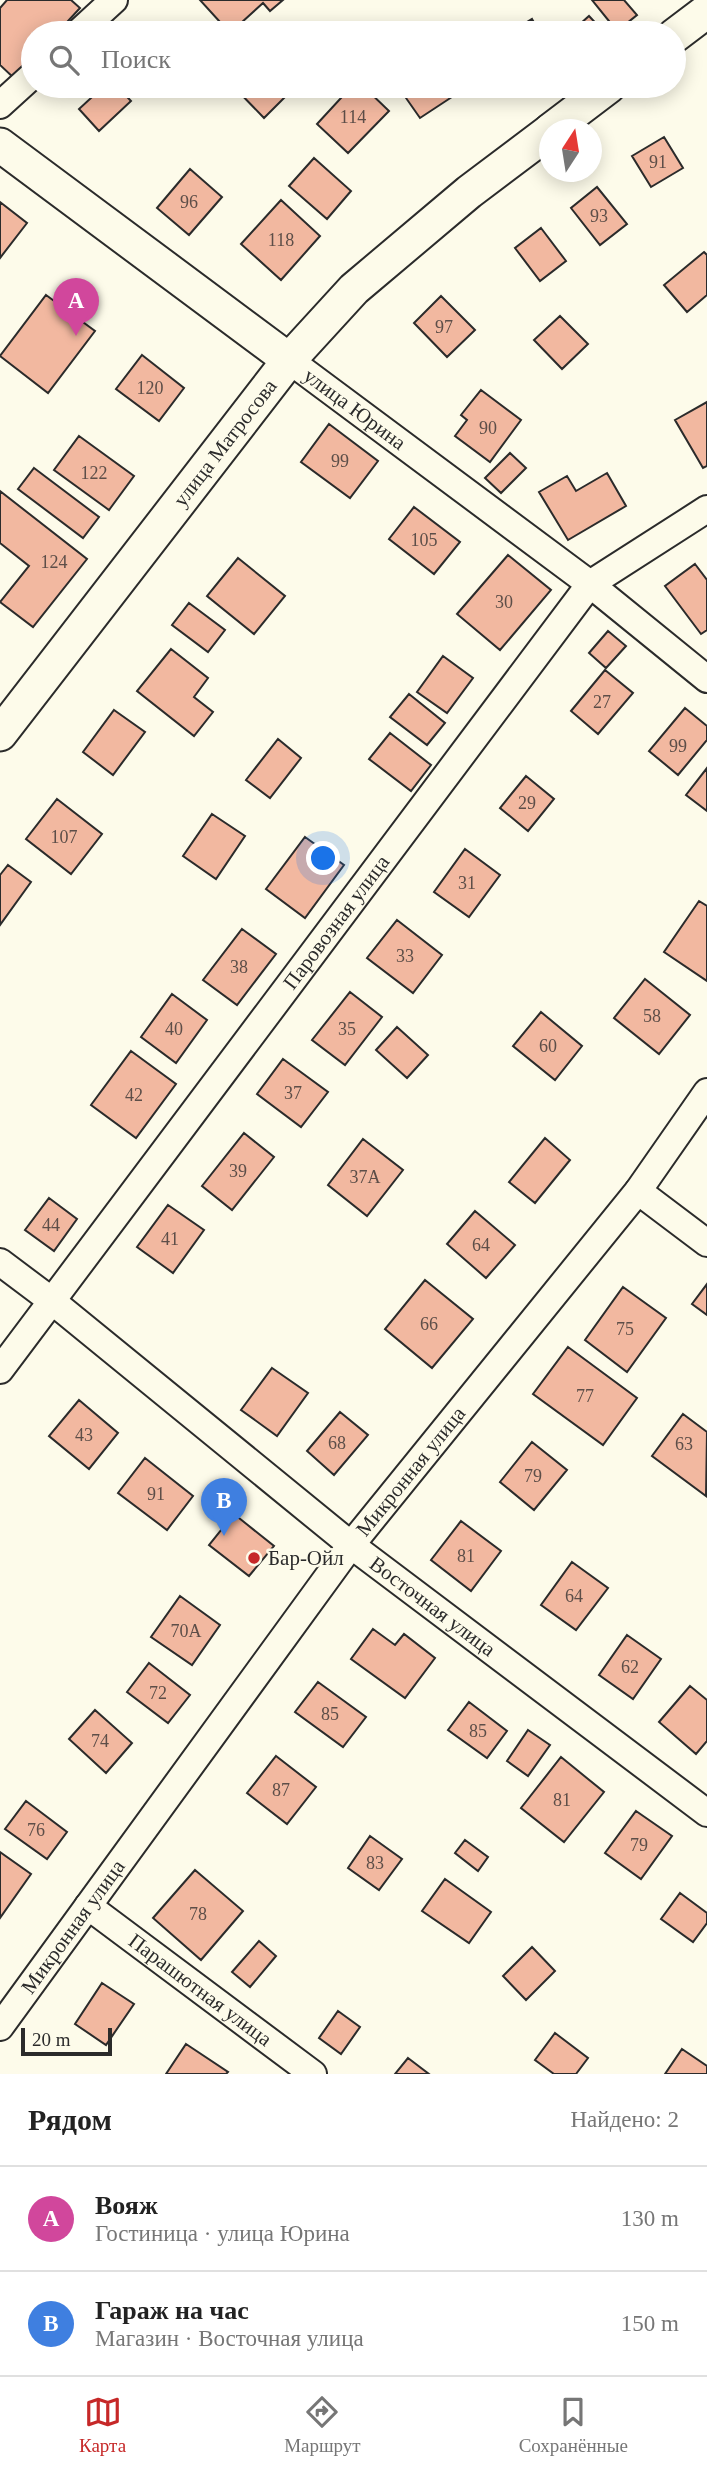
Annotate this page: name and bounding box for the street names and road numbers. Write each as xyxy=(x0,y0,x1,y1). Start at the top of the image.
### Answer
street label: улица Юрина xyxy=(299,363,411,455)
street label: улица Матросова xyxy=(168,374,282,511)
street label: Паровозная улица xyxy=(278,850,395,994)
street label: Микронная улица xyxy=(351,1401,471,1541)
street label: Восточная улица xyxy=(365,1551,501,1662)
street label: Микронная улица xyxy=(16,1855,130,1998)
street label: Парашютная улица xyxy=(124,1929,277,2051)

